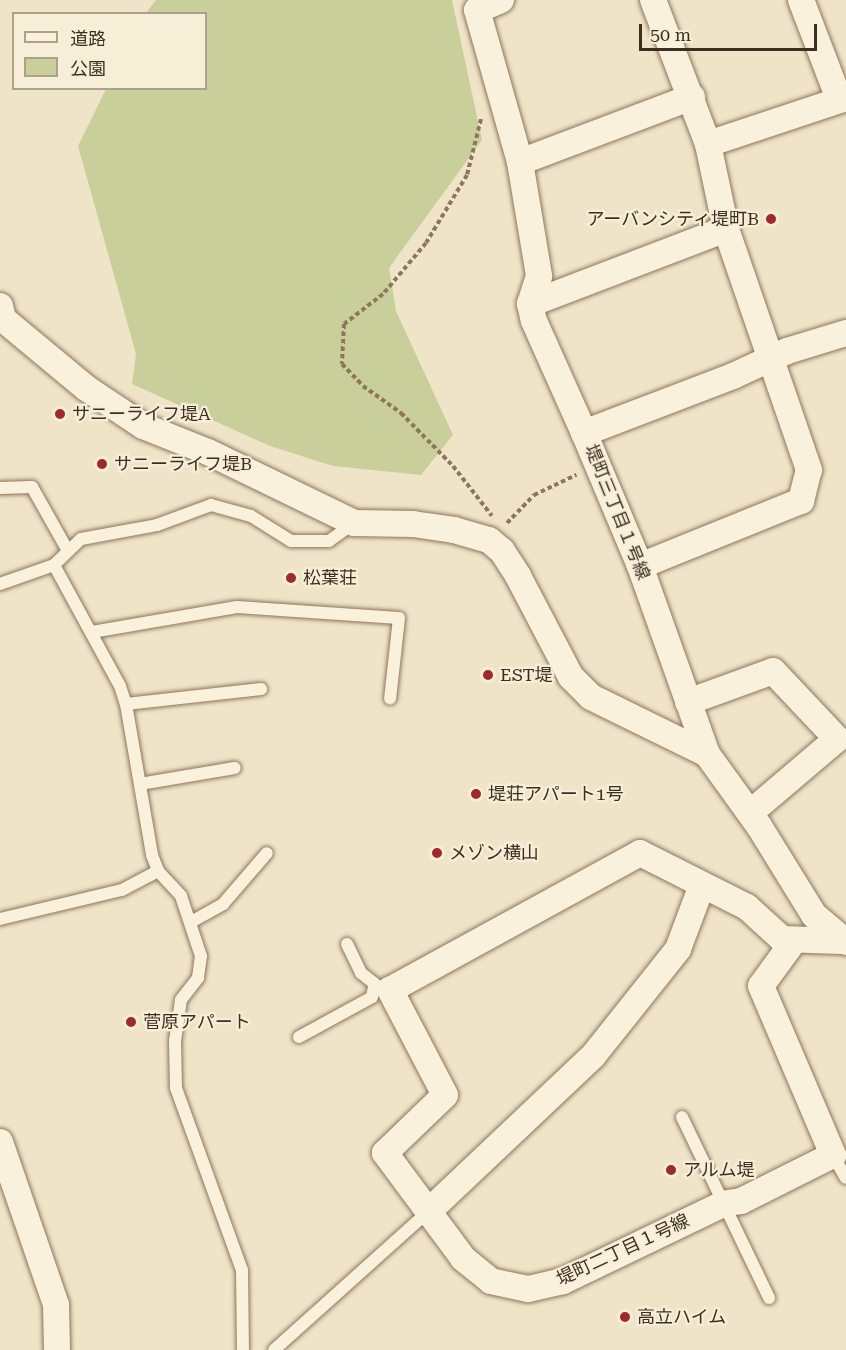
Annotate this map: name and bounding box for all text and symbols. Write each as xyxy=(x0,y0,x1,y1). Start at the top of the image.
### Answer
legend xyxy=(12,12,207,90)
scale bar xyxy=(642,12,820,50)
text: 50 m xyxy=(650,24,691,45)
text: 道路 xyxy=(70,28,106,49)
text: 公園 xyxy=(70,58,106,79)
place label: アーバンシティ堤町B xyxy=(586,208,759,230)
marker: アーバンシティ堤町B xyxy=(764,212,778,226)
place label: サニーライフ堤A xyxy=(72,403,211,425)
marker: サニーライフ堤A xyxy=(53,407,67,421)
street label: 堤町三丁目１号線 xyxy=(580,441,654,583)
place label: サニーライフ堤B xyxy=(114,453,252,475)
marker: サニーライフ堤B xyxy=(95,457,109,471)
place label: 松葉荘 xyxy=(303,567,357,589)
marker: 松葉荘 xyxy=(284,571,298,585)
place label: EST堤 xyxy=(500,664,553,686)
marker: EST堤 xyxy=(481,668,495,682)
place label: 堤荘アパート1号 xyxy=(488,783,624,805)
marker: 堤荘アパート1号 xyxy=(469,787,483,801)
place label: メゾン横山 xyxy=(449,842,539,864)
marker: メゾン横山 xyxy=(430,846,444,860)
place label: 菅原アパート xyxy=(143,1011,251,1033)
marker: 菅原アパート xyxy=(124,1015,138,1029)
place label: アルム堤 xyxy=(683,1159,755,1181)
marker: アルム堤 xyxy=(664,1163,678,1177)
street label: 堤町二丁目１号線 xyxy=(553,1210,693,1290)
place label: 高立ハイム xyxy=(637,1306,727,1328)
marker: 高立ハイム xyxy=(618,1310,632,1324)

